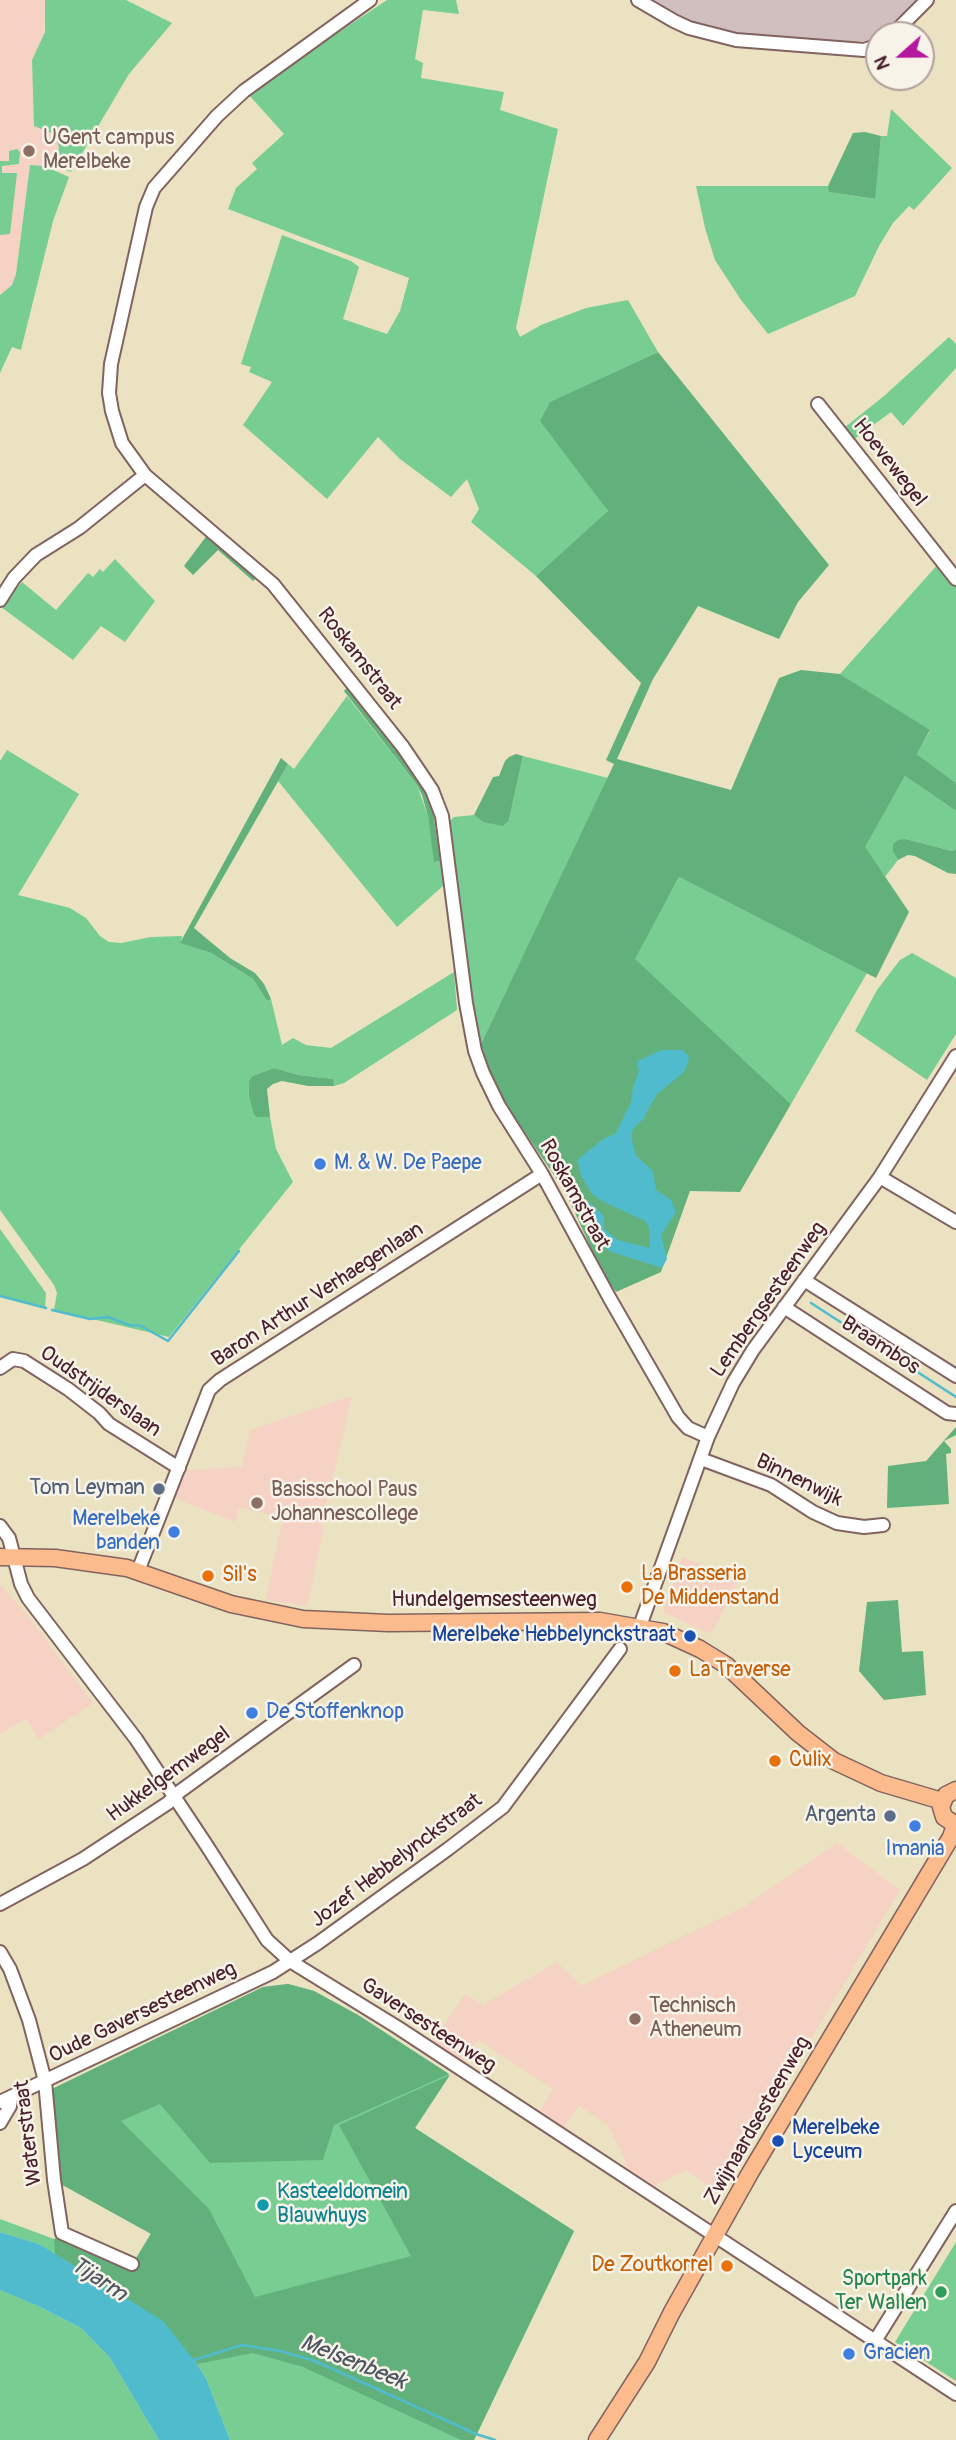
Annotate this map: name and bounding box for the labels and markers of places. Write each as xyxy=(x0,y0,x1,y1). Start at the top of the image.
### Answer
place label: UGent campus Merelbeke xyxy=(43,126,174,176)
marker: UGent campus Merelbeke xyxy=(21,143,37,159)
place label: M. & W. De Paepe xyxy=(334,1151,482,1177)
marker: M. & W. De Paepe xyxy=(312,1156,328,1172)
place label: Tom Leyman xyxy=(30,1476,145,1502)
place label: Basisschool Paus Johannescollege xyxy=(271,1478,418,1528)
marker: Tom Leyman xyxy=(151,1481,167,1497)
marker: Basisschool Paus Johannescollege xyxy=(249,1495,265,1511)
place label: Merelbeke banden xyxy=(72,1507,160,1557)
marker: Merelbeke banden xyxy=(166,1524,182,1540)
place label: La Brasseria De Middenstand xyxy=(641,1562,779,1612)
place label: Sil's xyxy=(222,1563,257,1589)
marker: Sil's xyxy=(200,1568,216,1584)
marker: La Brasseria De Middenstand xyxy=(619,1579,635,1595)
place label: Merelbeke Hebbelynckstraat xyxy=(432,1623,676,1649)
marker: Merelbeke Hebbelynckstraat xyxy=(682,1628,698,1644)
place label: La Traverse xyxy=(689,1658,790,1684)
marker: La Traverse xyxy=(667,1663,683,1679)
place label: De Stoffenknop xyxy=(266,1700,404,1726)
marker: De Stoffenknop xyxy=(244,1705,260,1721)
place label: Culix xyxy=(789,1748,832,1774)
marker: Culix xyxy=(767,1753,783,1769)
place label: Argenta xyxy=(804,1803,876,1829)
marker: Argenta xyxy=(882,1808,898,1824)
marker: Imania xyxy=(907,1818,923,1834)
place label: Imania xyxy=(885,1837,945,1863)
place label: Technisch Atheneum xyxy=(649,1994,742,2044)
marker: Technisch Atheneum xyxy=(627,2011,643,2027)
place label: Merelbeke Lyceum xyxy=(792,2116,880,2166)
marker: Merelbeke Lyceum xyxy=(770,2133,786,2149)
place label: Kasteeldomein Blauwhuys xyxy=(277,2180,408,2230)
marker: Kasteeldomein Blauwhuys xyxy=(255,2197,271,2213)
place label: De Zoutkorrel xyxy=(591,2253,713,2279)
marker: De Zoutkorrel xyxy=(719,2258,735,2274)
place label: Sportpark Ter Wallen xyxy=(835,2267,927,2317)
marker: Sportpark Ter Wallen xyxy=(933,2284,949,2300)
place label: Gracien xyxy=(863,2341,930,2367)
marker: Gracien xyxy=(841,2346,857,2362)

